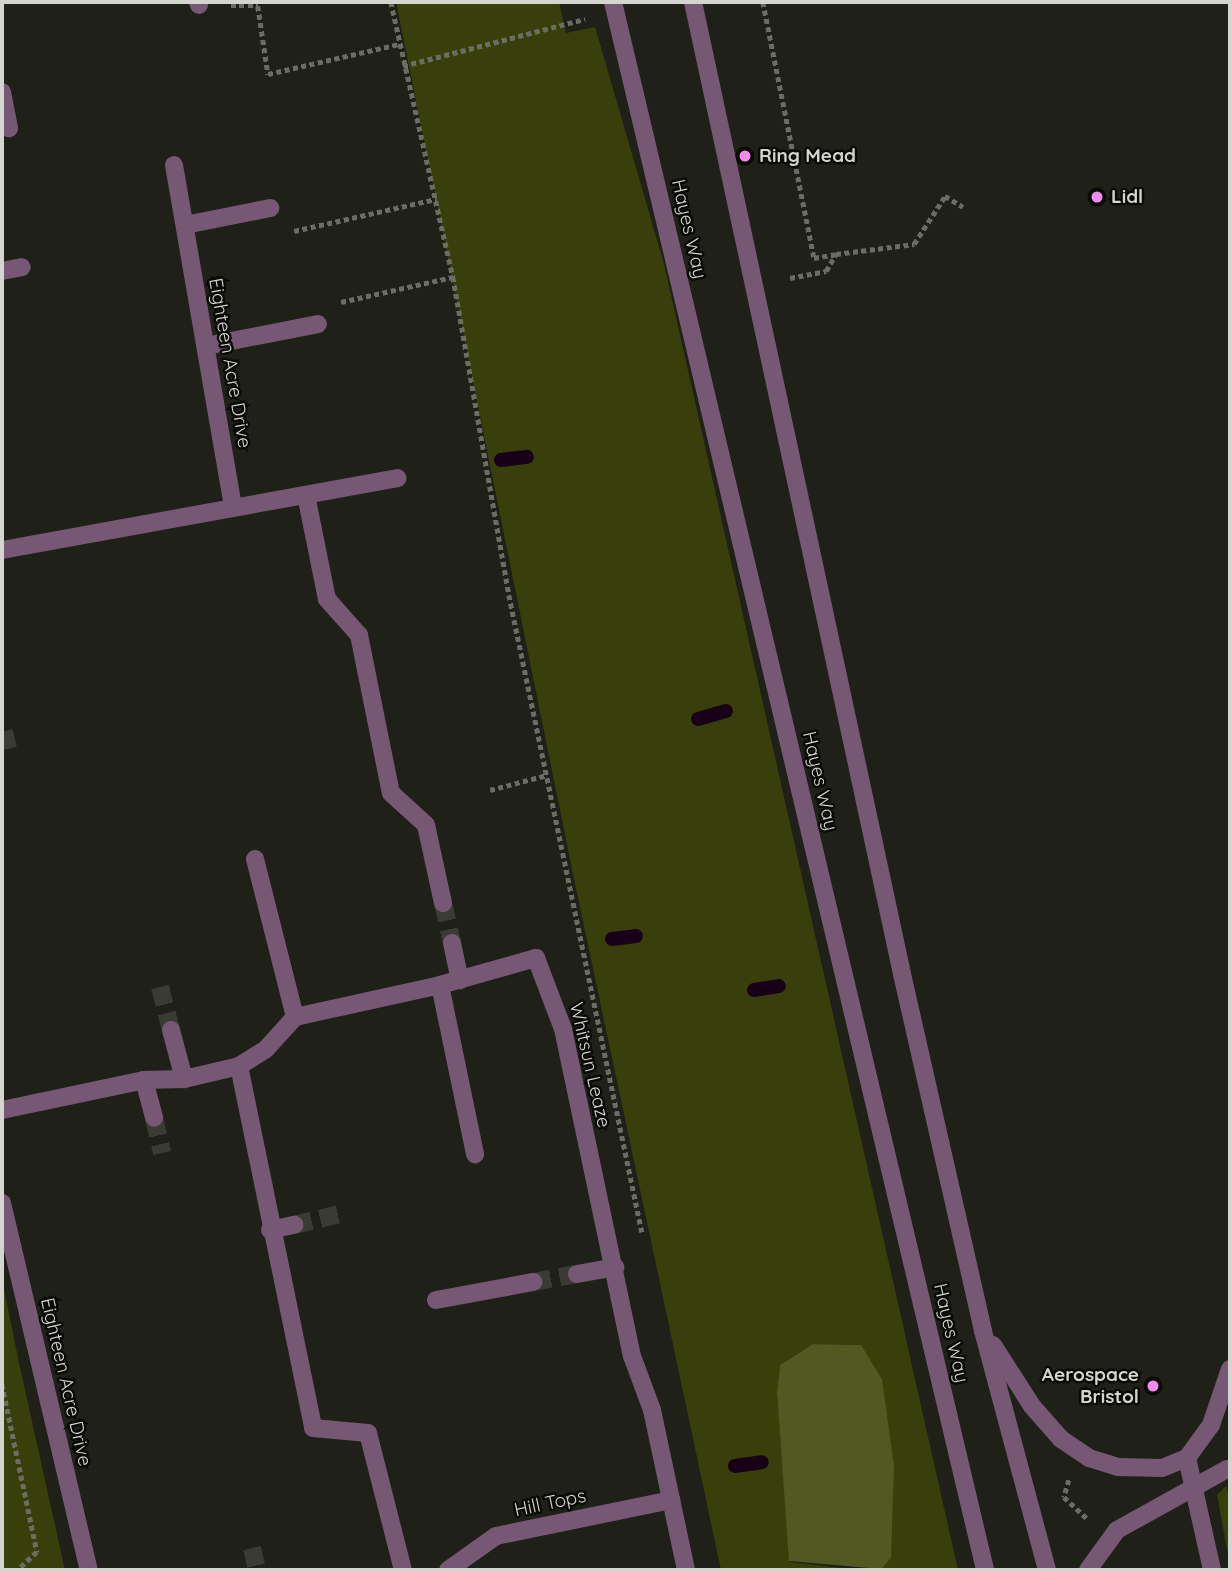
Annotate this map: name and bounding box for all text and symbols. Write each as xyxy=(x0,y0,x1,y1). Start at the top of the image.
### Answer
place label: Ring Mead xyxy=(759,145,856,167)
marker: Ring Mead xyxy=(737,148,753,164)
street label: Hayes Way xyxy=(667,177,711,281)
place label: Lidl xyxy=(1111,186,1143,208)
marker: Lidl xyxy=(1089,189,1105,205)
street label: Eighteen Acre Drive xyxy=(204,276,256,450)
street label: Hayes Way xyxy=(798,729,842,833)
street label: Whitsun Leaze xyxy=(564,1000,616,1130)
street label: Hayes Way xyxy=(929,1281,973,1385)
street label: Eighteen Acre Drive xyxy=(36,1296,96,1468)
place label: Aerospace Bristol xyxy=(1042,1364,1139,1408)
marker: Aerospace Bristol xyxy=(1145,1378,1161,1394)
street label: Hill Tops xyxy=(512,1484,588,1522)

